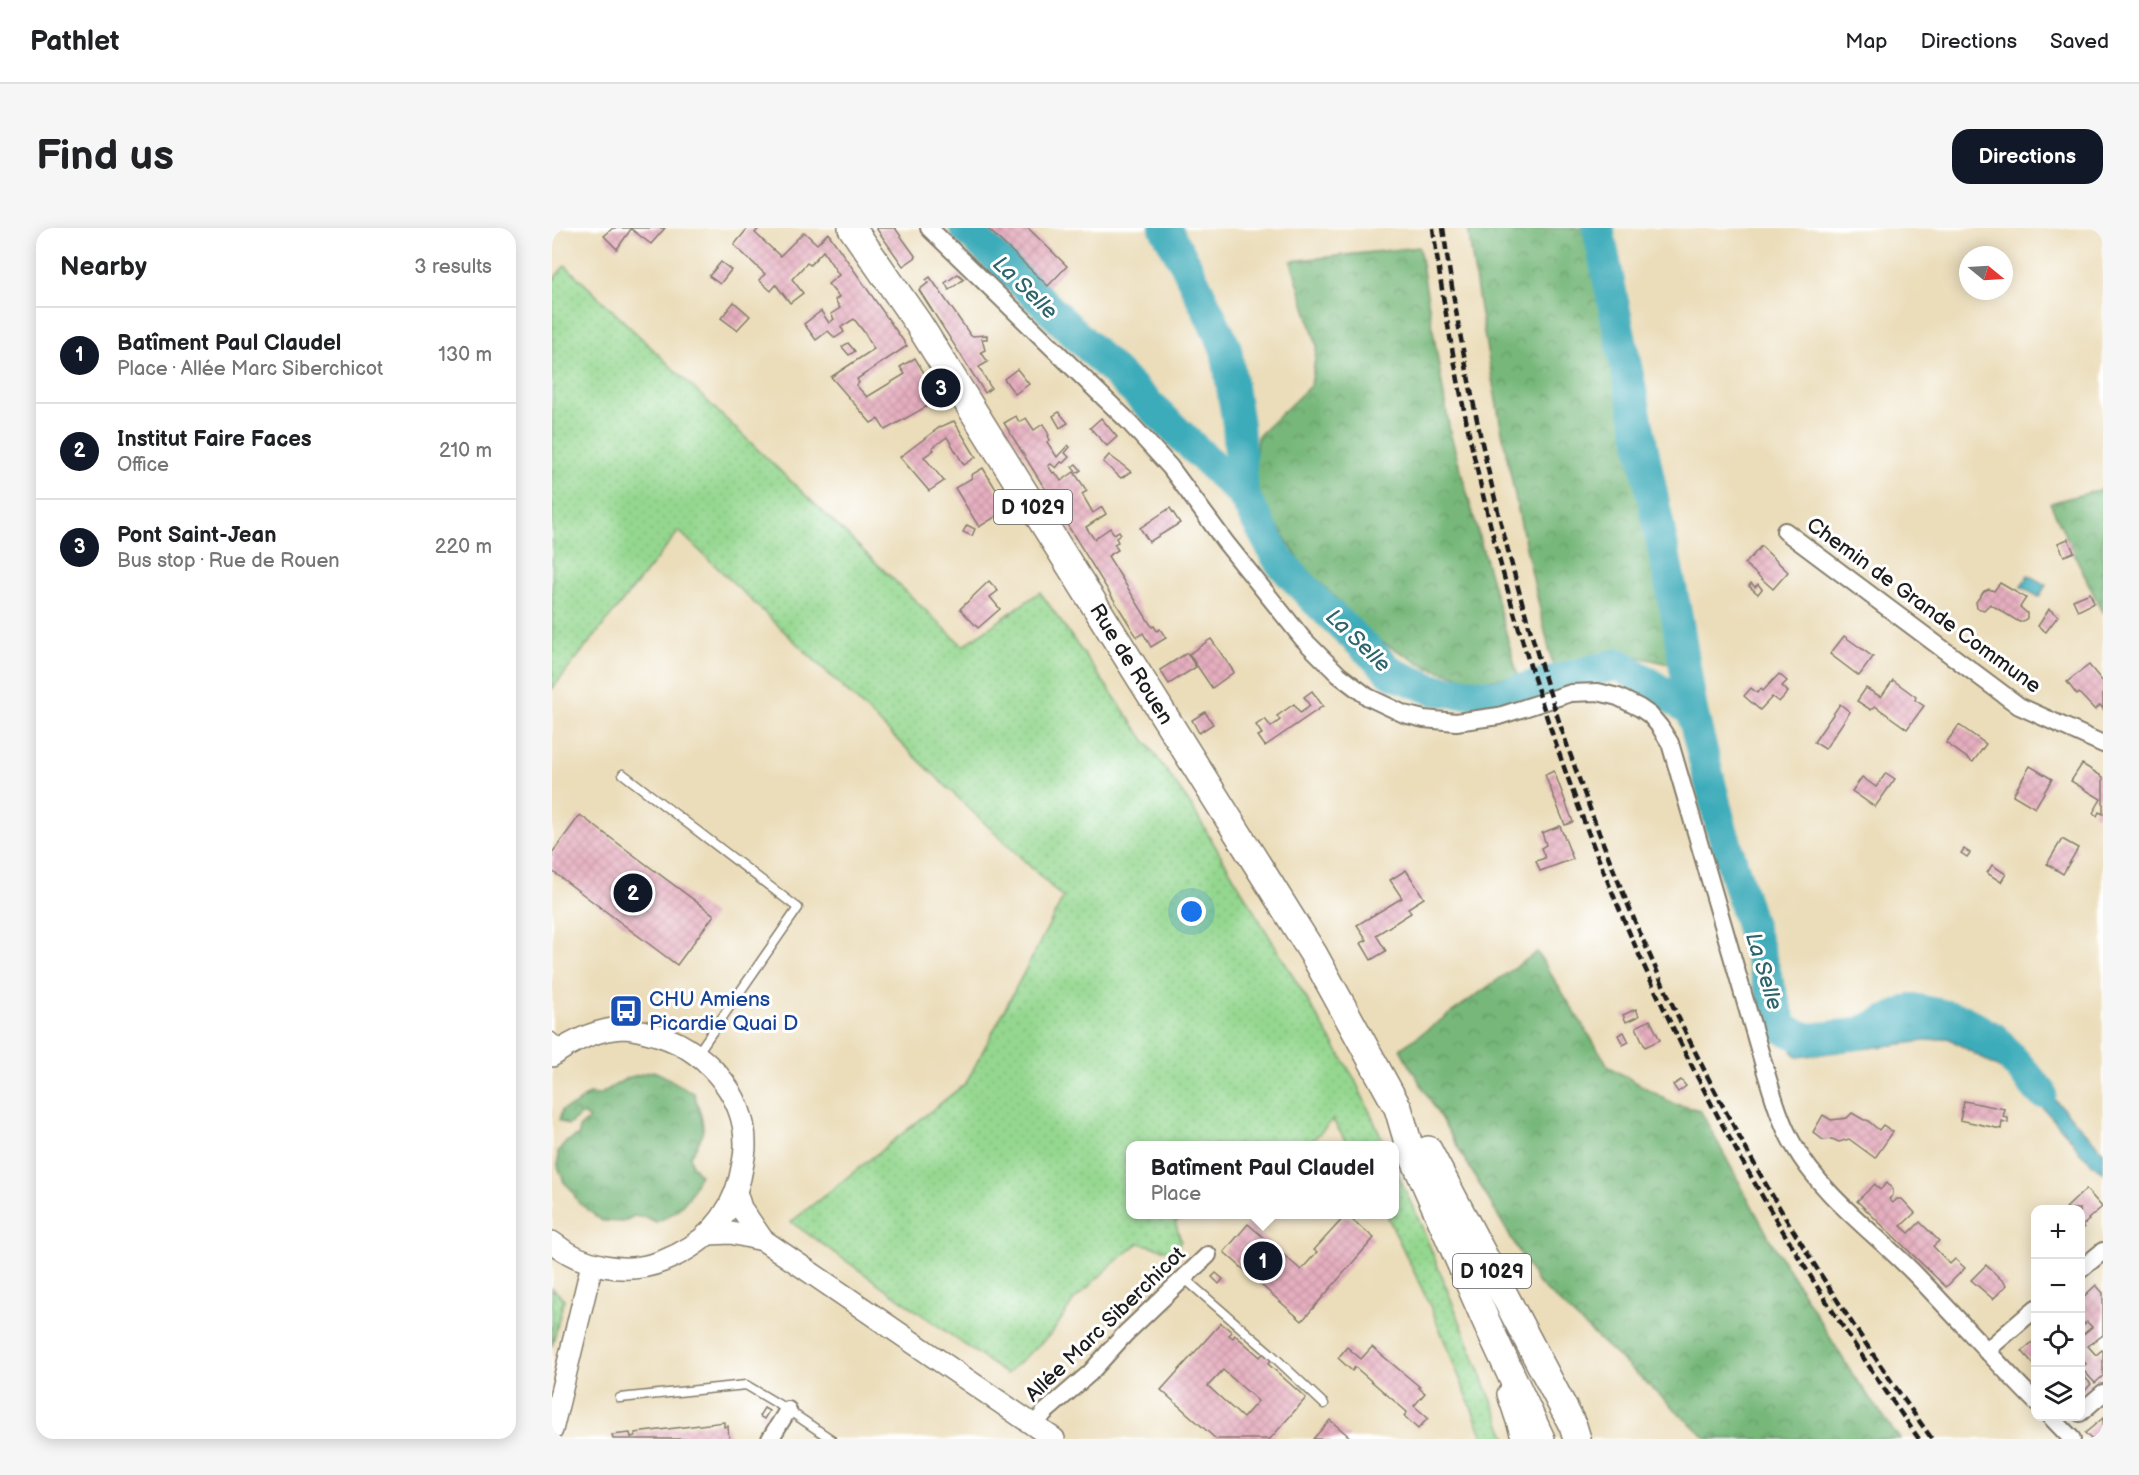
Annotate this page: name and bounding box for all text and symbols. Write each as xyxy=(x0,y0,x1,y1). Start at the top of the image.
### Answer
text: Pathlet xyxy=(30,25,119,58)
text: Map xyxy=(1845,29,1888,54)
text: Directions xyxy=(1921,29,2017,54)
text: Saved xyxy=(2050,29,2109,54)
button: Directions xyxy=(1952,129,2103,184)
text: Find us xyxy=(36,131,174,182)
north arrow xyxy=(1959,246,2013,300)
water label: La Selle xyxy=(987,251,1063,326)
text: Nearby xyxy=(60,252,147,283)
text: 3 results xyxy=(414,255,492,279)
text: Batîment Paul Claudel xyxy=(117,330,341,357)
text: 1 xyxy=(75,343,84,367)
text: 130 m xyxy=(438,343,492,367)
text: Place · Allée Marc Siberchicot xyxy=(117,357,383,381)
pin: 3 xyxy=(922,366,960,410)
text: Institut Faire Faces xyxy=(117,426,312,453)
text: 2 xyxy=(74,439,85,463)
text: 210 m xyxy=(439,439,492,463)
text: Office xyxy=(117,453,169,477)
road number: D 1029 xyxy=(994,490,1072,524)
street label: Chemin de Grande Commune xyxy=(1802,512,2046,699)
text: Pont Saint-Jean xyxy=(117,522,276,549)
text: 3 xyxy=(74,535,85,559)
text: 220 m xyxy=(435,535,492,559)
text: Bus stop · Rue de Rouen xyxy=(117,549,340,573)
street label: Rue de Rouen xyxy=(1084,599,1178,729)
water label: La Selle xyxy=(1320,604,1396,679)
pin: 2 xyxy=(614,870,652,916)
your location xyxy=(1177,897,1206,926)
water label: La Selle xyxy=(1739,929,1788,1014)
place label: CHU Amiens Picardie Quai D xyxy=(649,987,798,1036)
bus stop icon: CHU Amiens Picardie Quai D xyxy=(608,993,644,1029)
popup xyxy=(1126,1141,1399,1219)
text: Batîment Paul Claudel xyxy=(1150,1155,1375,1182)
text: Place xyxy=(1150,1182,1201,1206)
map controls xyxy=(2031,1205,2085,1421)
button: + xyxy=(2031,1205,2085,1259)
pin: 1 xyxy=(1244,1238,1282,1284)
street label: Allée Marc Siberchicot xyxy=(1020,1241,1191,1407)
road number: D 1029 xyxy=(1453,1254,1531,1288)
button: − xyxy=(2031,1259,2085,1313)
button: locate xyxy=(2031,1313,2085,1367)
button: layers xyxy=(2031,1367,2085,1421)

